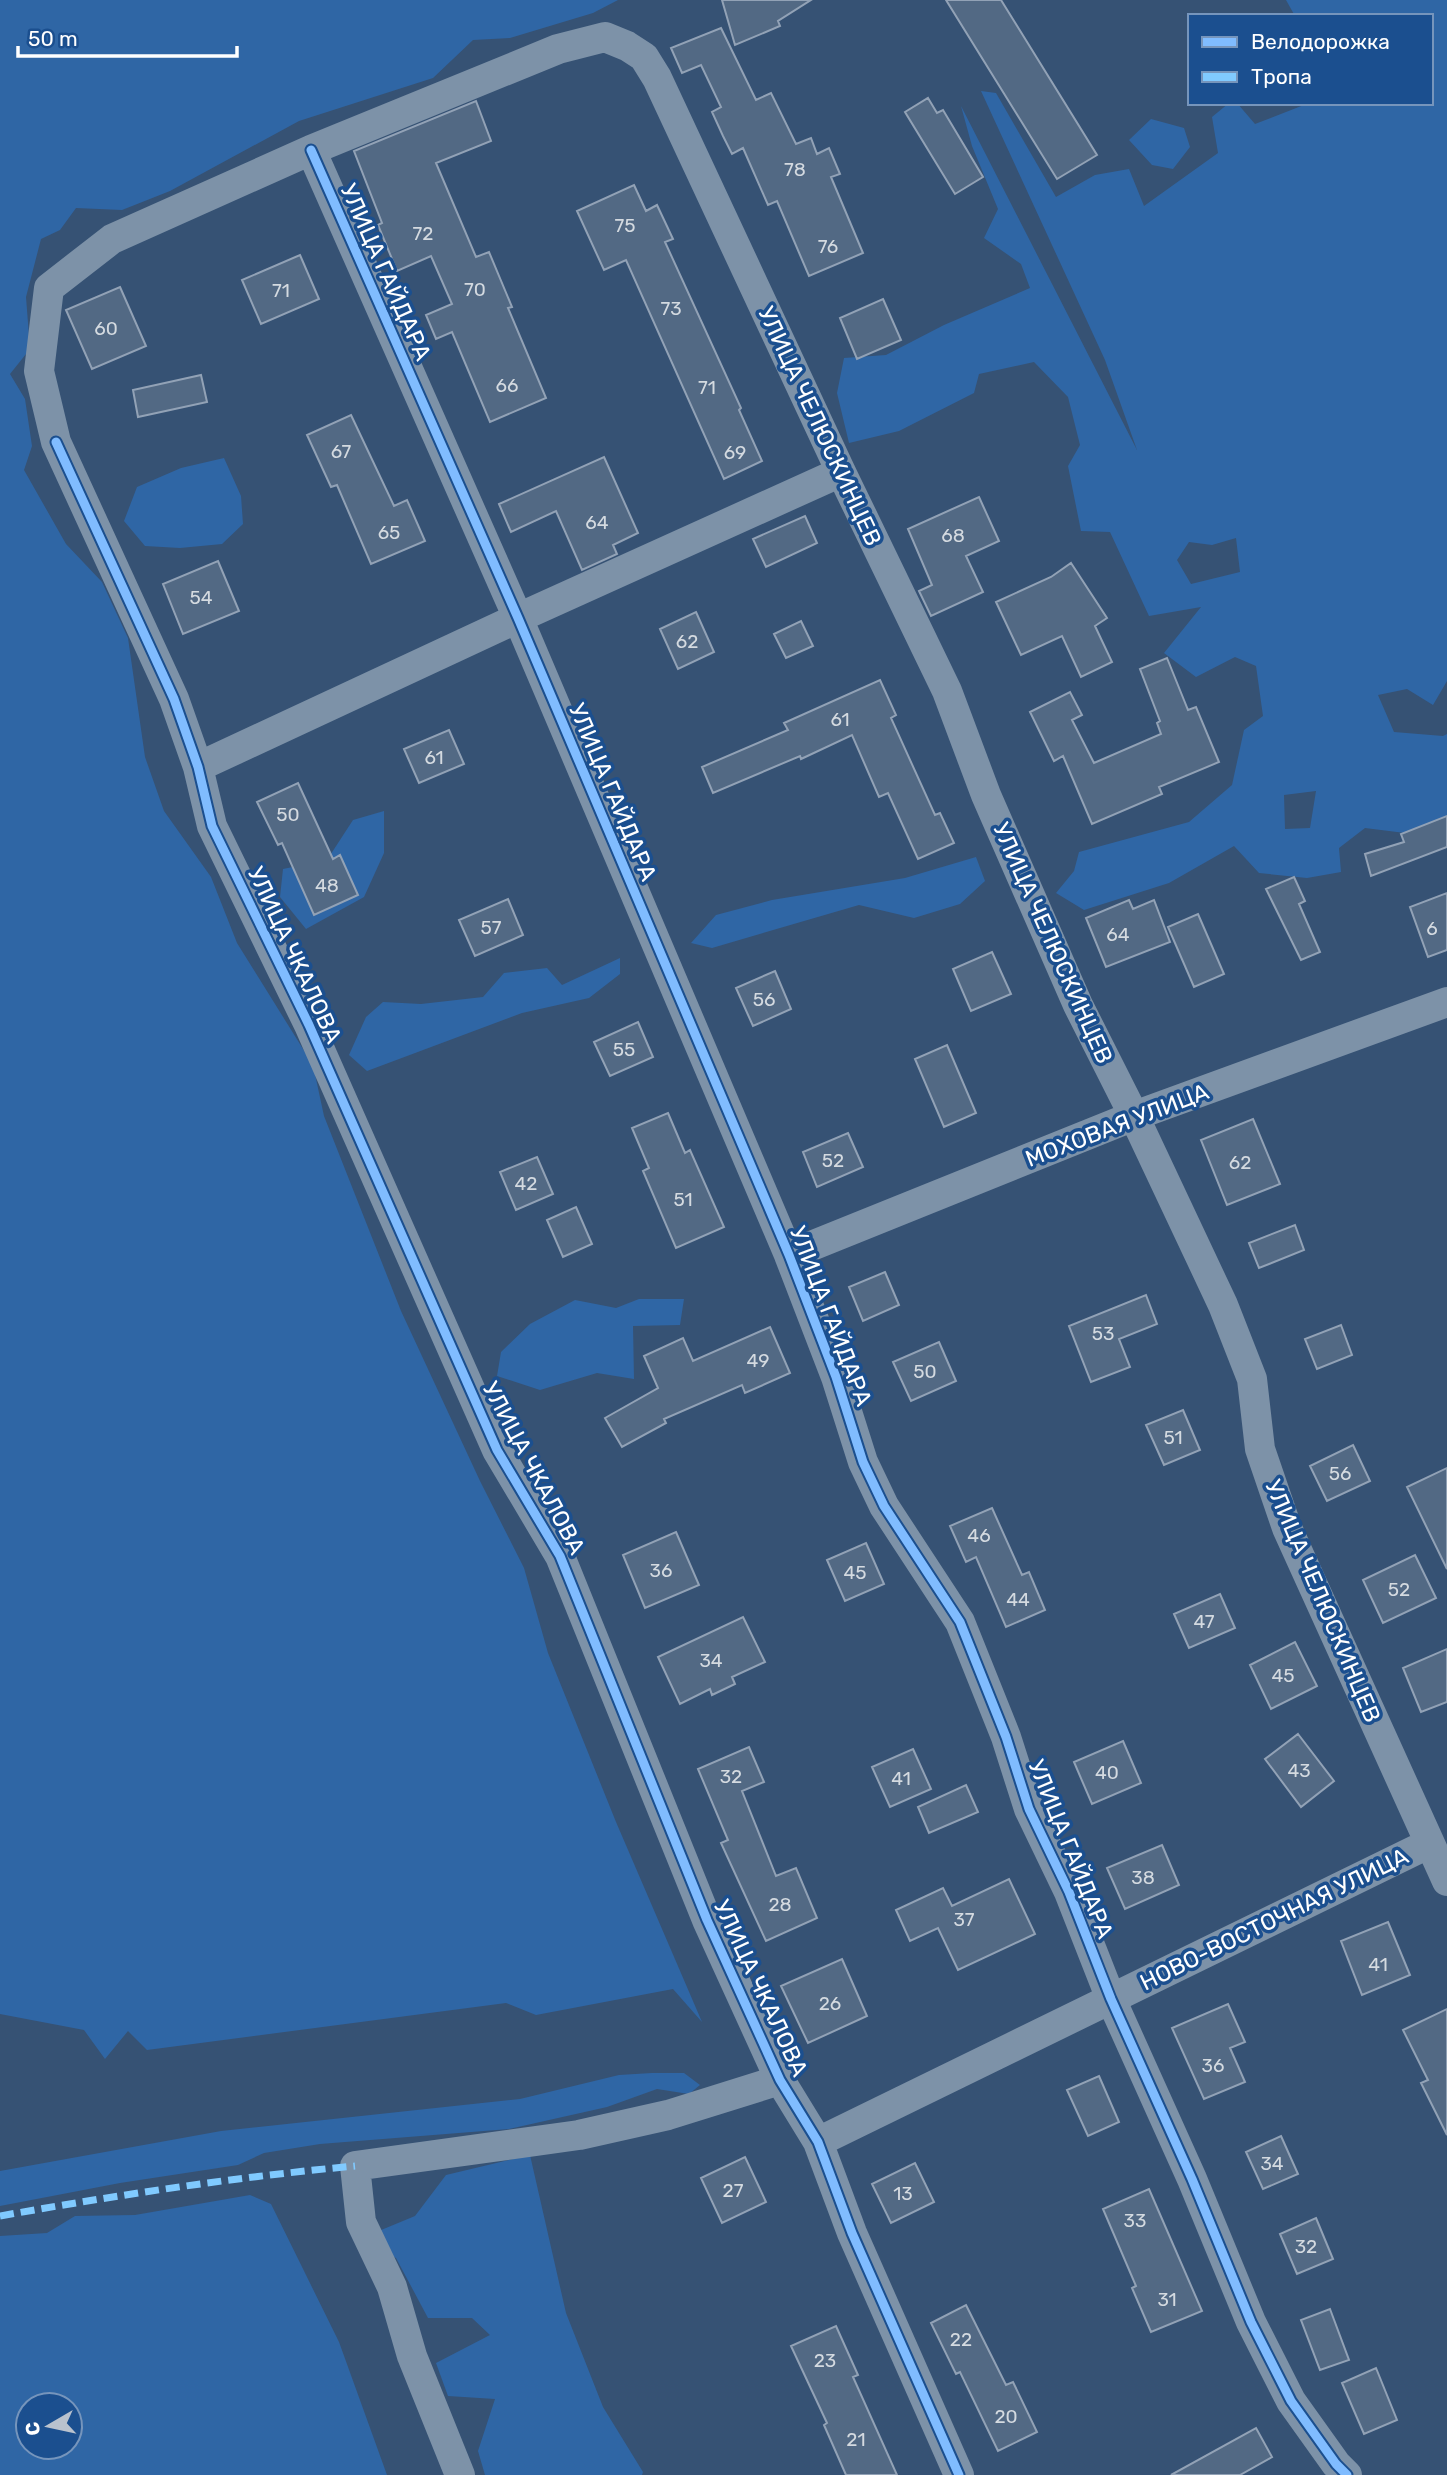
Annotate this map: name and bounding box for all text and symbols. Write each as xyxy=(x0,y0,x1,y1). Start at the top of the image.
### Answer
scale bar xyxy=(18,14,236,58)
legend xyxy=(1188,14,1433,105)
text: 50 m xyxy=(28,26,78,51)
text: Велодорожка xyxy=(1251,29,1390,54)
text: Тропа xyxy=(1251,64,1312,89)
house number: 78 xyxy=(784,158,806,181)
street label: УЛИЦА ГАЙДАРА xyxy=(334,179,438,365)
house number: 75 xyxy=(614,214,636,237)
house number: 72 xyxy=(413,222,433,245)
house number: 76 xyxy=(818,235,838,258)
house number: 70 xyxy=(464,278,486,301)
house number: 71 xyxy=(272,279,290,302)
house number: 73 xyxy=(660,297,682,320)
street label: УЛИЦА ЧЕЛЮСКИНЦЕВ xyxy=(752,302,888,550)
house number: 60 xyxy=(94,317,118,340)
house number: 66 xyxy=(496,374,518,397)
house number: 71 xyxy=(698,376,716,399)
house number: 67 xyxy=(331,440,352,463)
house number: 69 xyxy=(724,441,746,464)
house number: 64 xyxy=(585,511,609,534)
house number: 65 xyxy=(378,521,400,544)
house number: 68 xyxy=(941,524,965,547)
house number: 54 xyxy=(189,586,213,609)
house number: 62 xyxy=(676,630,698,653)
street label: УЛИЦА ГАЙДАРА xyxy=(563,699,663,885)
house number: 61 xyxy=(830,708,850,731)
house number: 61 xyxy=(424,746,444,769)
house number: 50 xyxy=(276,803,300,826)
street label: УЛИЦА ЧЕЛЮСКИНЦЕВ xyxy=(987,818,1119,1068)
street label: УЛИЦА ЧКАЛОВА xyxy=(242,862,348,1048)
house number: 48 xyxy=(315,874,339,897)
house number: 57 xyxy=(480,916,502,939)
house number: 6 xyxy=(1426,917,1438,940)
house number: 64 xyxy=(1106,923,1130,946)
house number: 56 xyxy=(753,988,775,1011)
house number: 55 xyxy=(613,1038,635,1061)
street label: МОХОВАЯ УЛИЦА xyxy=(1021,1077,1213,1173)
house number: 52 xyxy=(822,1149,844,1172)
house number: 62 xyxy=(1229,1151,1251,1174)
house number: 42 xyxy=(515,1172,537,1195)
house number: 51 xyxy=(673,1188,693,1211)
street label: УЛИЦА ГАЙДАРА xyxy=(784,1222,878,1410)
house number: 53 xyxy=(1092,1322,1114,1345)
house number: 49 xyxy=(747,1349,769,1372)
house number: 50 xyxy=(913,1360,937,1383)
street label: УЛИЦА ЧКАЛОВА xyxy=(477,1377,591,1559)
house number: 51 xyxy=(1163,1426,1183,1449)
house number: 56 xyxy=(1329,1462,1351,1485)
street label: УЛИЦА ЧЕЛЮСКИНЦЕВ xyxy=(1259,1475,1387,1727)
house number: 46 xyxy=(967,1524,991,1547)
house number: 36 xyxy=(650,1559,672,1582)
house number: 45 xyxy=(843,1561,867,1584)
house number: 52 xyxy=(1388,1578,1410,1601)
house number: 44 xyxy=(1006,1588,1030,1611)
house number: 47 xyxy=(1193,1610,1215,1633)
house number: 34 xyxy=(699,1649,723,1672)
house number: 45 xyxy=(1271,1664,1295,1687)
street label: УЛИЦА ГАЙДАРА xyxy=(1022,1755,1120,1943)
house number: 43 xyxy=(1287,1759,1311,1782)
house number: 40 xyxy=(1095,1761,1119,1784)
house number: 32 xyxy=(720,1765,742,1788)
house number: 41 xyxy=(891,1767,911,1790)
street label: НОВО-ВОСТОЧНАЯ УЛИЦА xyxy=(1135,1842,1413,1996)
house number: 38 xyxy=(1131,1866,1155,1889)
house number: 28 xyxy=(768,1893,792,1916)
street label: УЛИЦА ЧКАЛОВА xyxy=(708,1895,814,2081)
house number: 37 xyxy=(953,1908,975,1931)
house number: 41 xyxy=(1368,1953,1388,1976)
house number: 26 xyxy=(819,1992,841,2015)
house number: 36 xyxy=(1202,2054,1224,2077)
house number: 34 xyxy=(1260,2152,1284,2175)
house number: 27 xyxy=(723,2179,744,2202)
house number: 13 xyxy=(893,2182,913,2205)
house number: 33 xyxy=(1124,2209,1146,2232)
house number: 32 xyxy=(1295,2235,1317,2258)
house number: 31 xyxy=(1157,2288,1177,2311)
house number: 22 xyxy=(950,2328,972,2351)
house number: 23 xyxy=(814,2349,836,2372)
north arrow xyxy=(14,2391,84,2461)
house number: 20 xyxy=(994,2405,1018,2428)
text: С xyxy=(20,2420,45,2437)
house number: 21 xyxy=(846,2428,866,2451)

